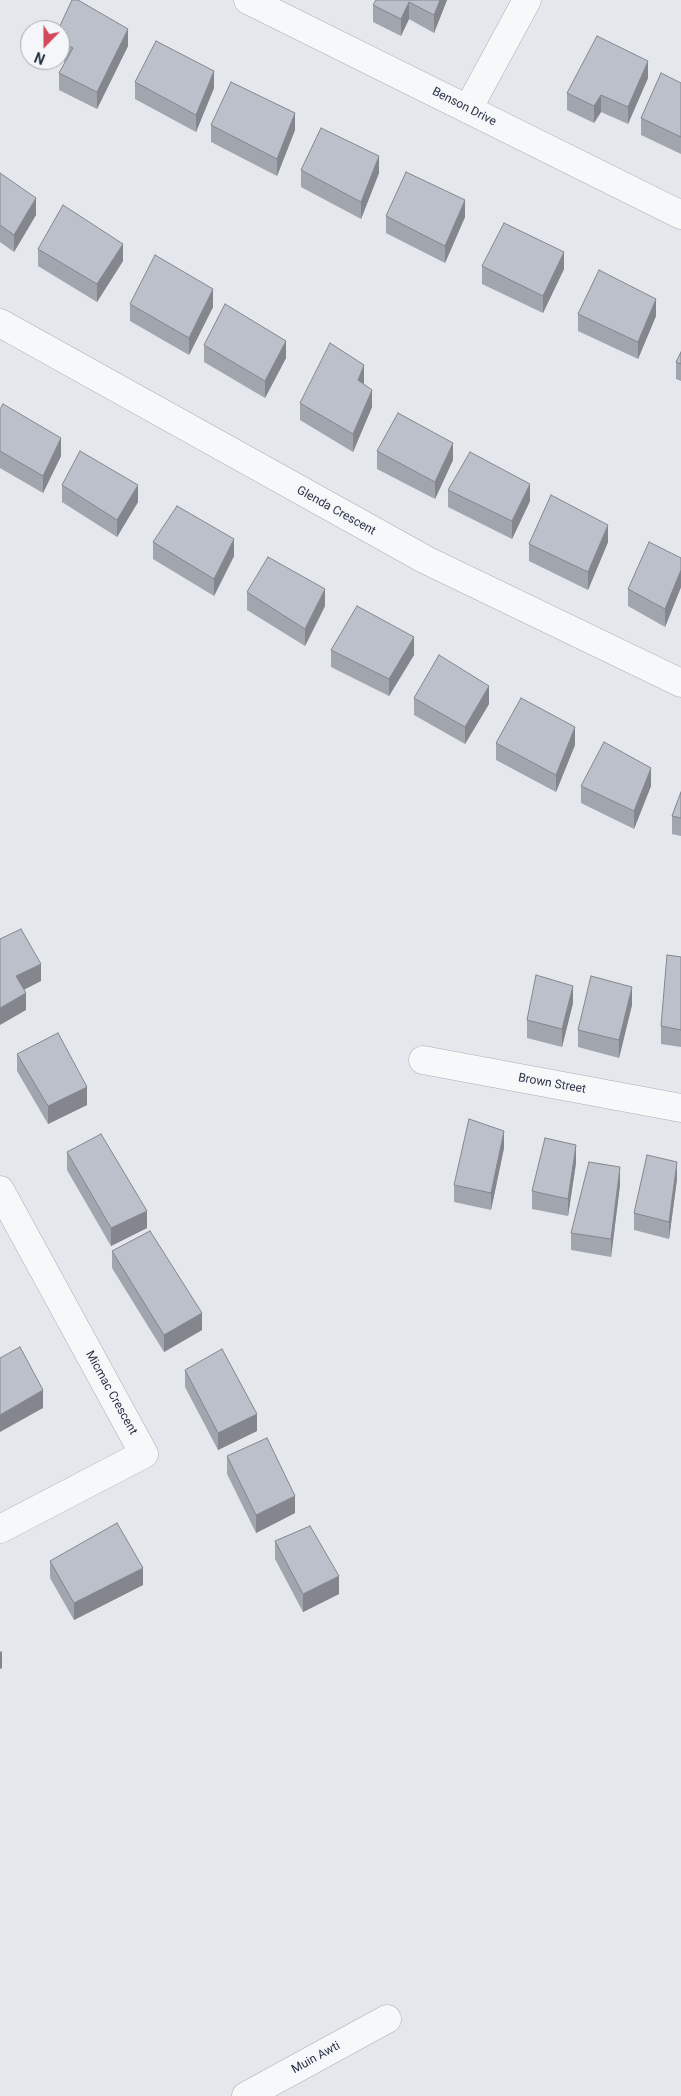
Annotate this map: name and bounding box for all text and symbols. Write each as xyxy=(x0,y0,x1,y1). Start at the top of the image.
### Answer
north arrow xyxy=(20,20,70,70)
text: N xyxy=(32,49,47,67)
street label: Benson Drive xyxy=(430,85,498,129)
street label: Glenda Crescent xyxy=(294,483,378,539)
street label: Brown Street xyxy=(517,1071,587,1097)
street label: Micmac Crescent xyxy=(82,1349,140,1437)
street label: Muin Awti xyxy=(289,2039,343,2077)

